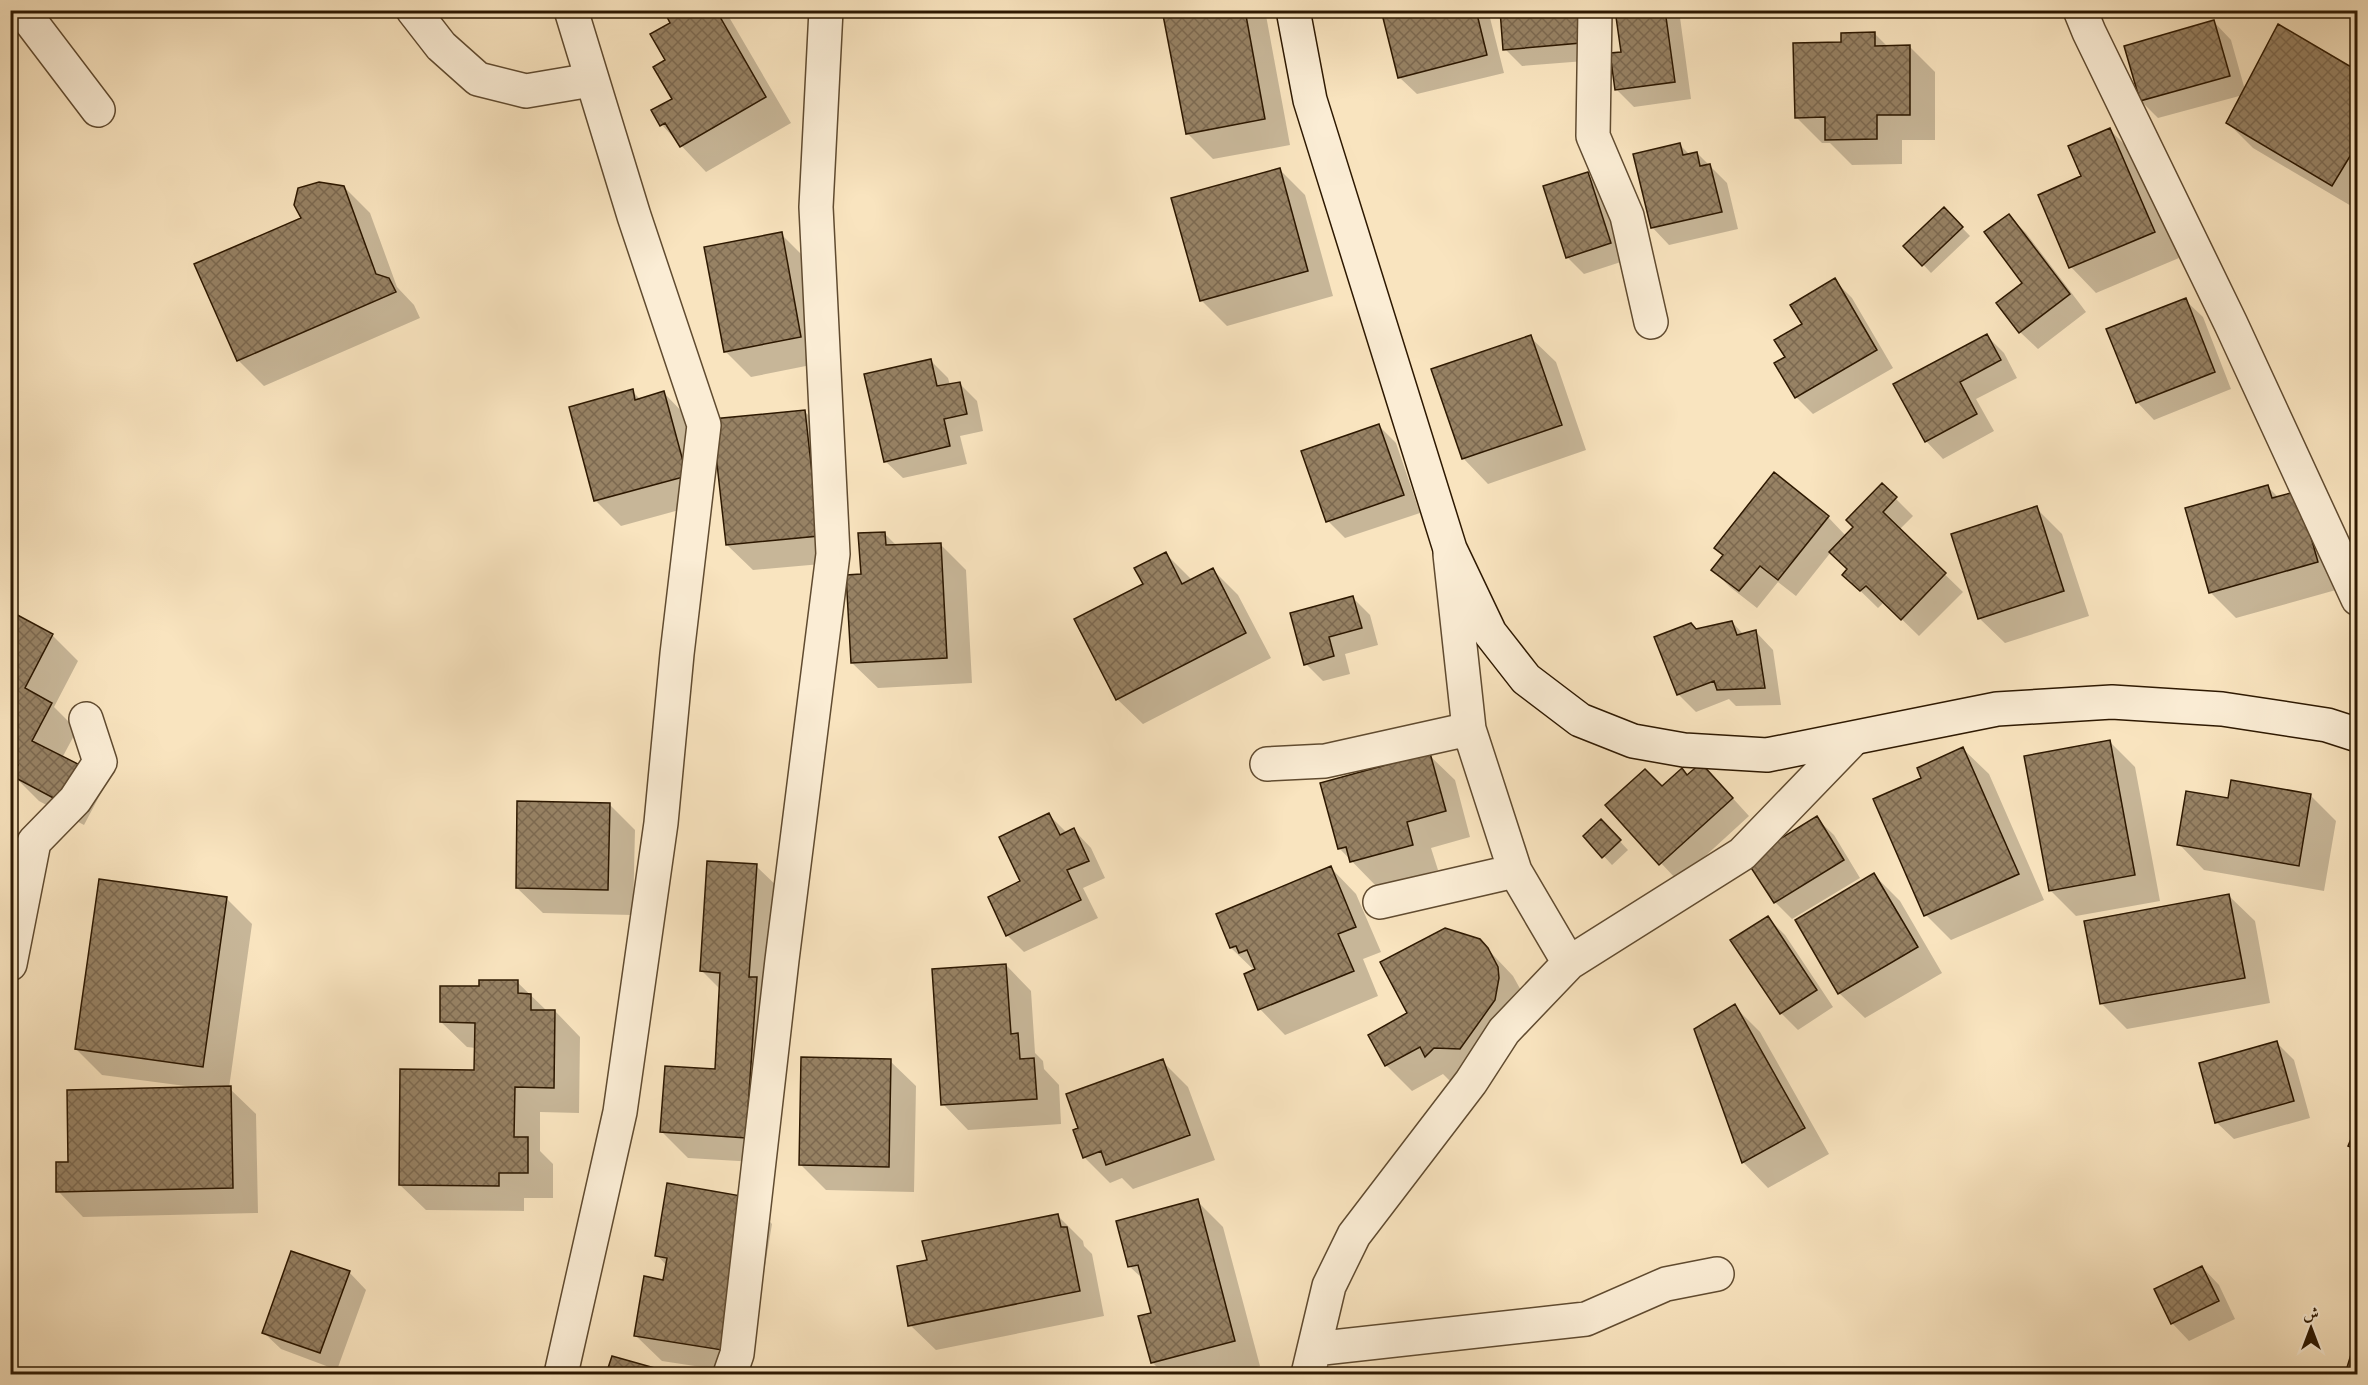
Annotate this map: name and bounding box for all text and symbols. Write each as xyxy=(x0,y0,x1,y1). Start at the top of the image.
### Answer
north arrow xyxy=(2281,1298,2341,1358)
text: ش xyxy=(2303,1304,2319,1327)

